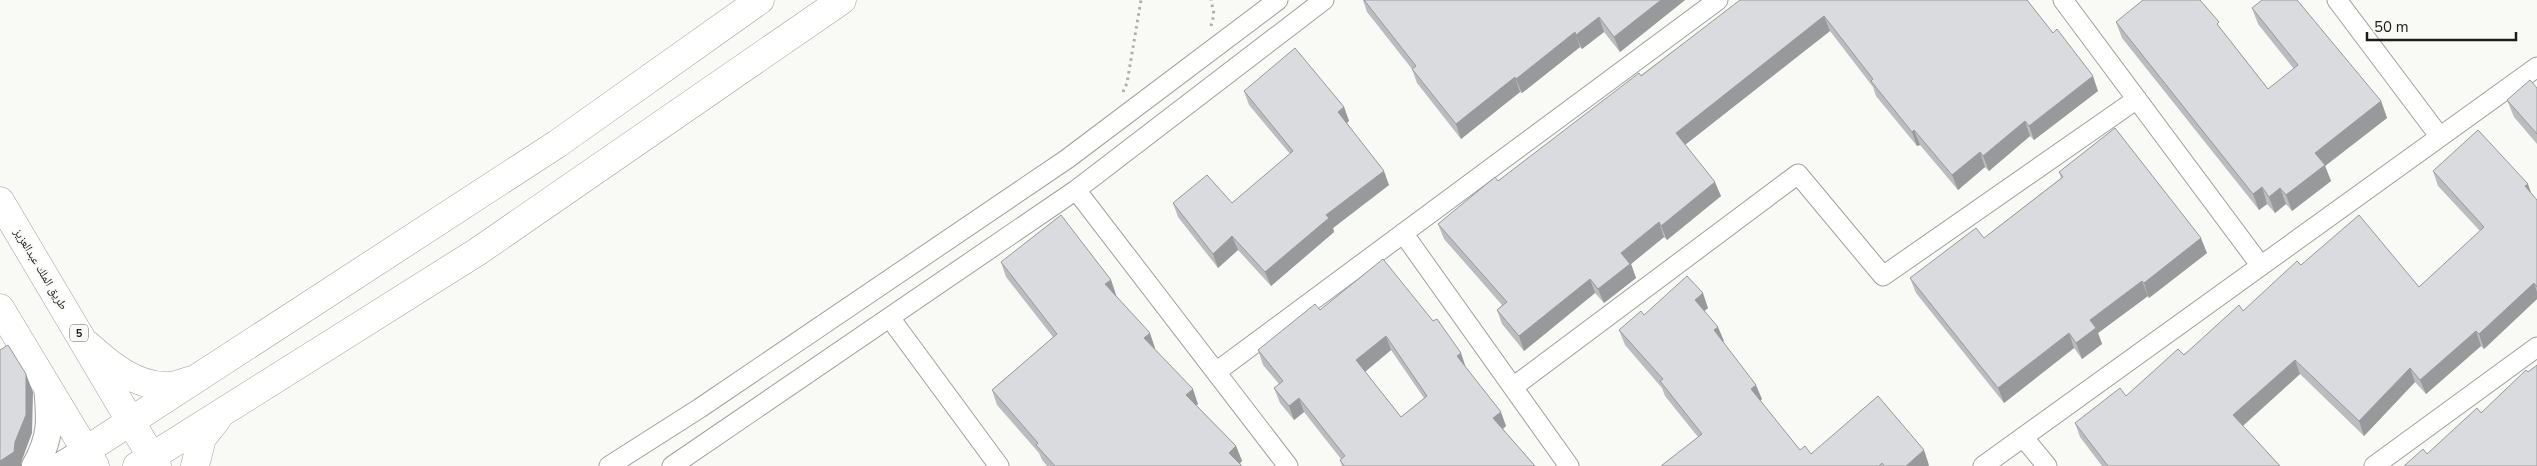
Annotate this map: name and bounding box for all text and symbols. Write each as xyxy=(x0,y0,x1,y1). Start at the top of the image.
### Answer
scale bar xyxy=(2367,10,2516,42)
text: 50 m xyxy=(2374,17,2409,37)
street label: طريق الملك عبدالعزيز xyxy=(10,224,72,313)
road number: 5 xyxy=(70,324,88,342)

